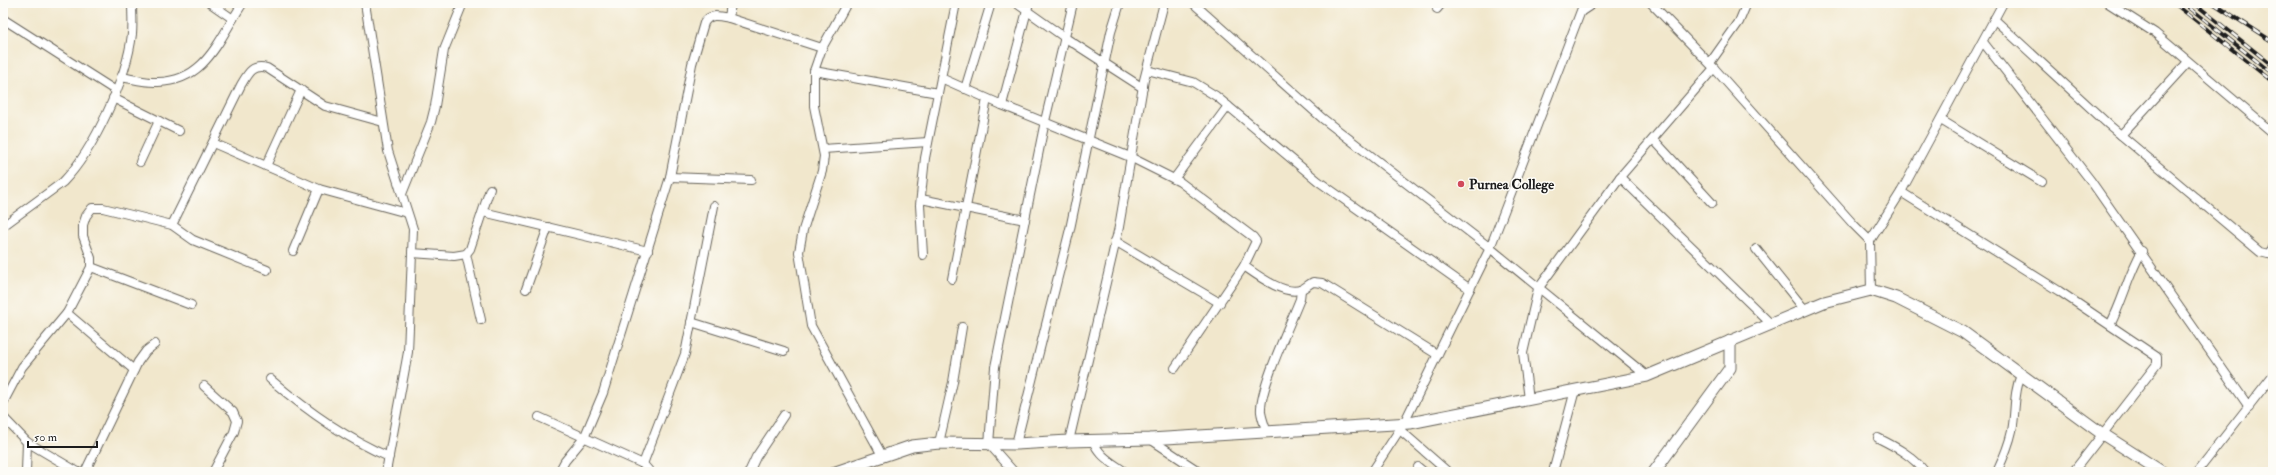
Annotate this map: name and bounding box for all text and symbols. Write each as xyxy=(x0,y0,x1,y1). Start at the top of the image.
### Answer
place label: Purnea College xyxy=(1469,176,1554,194)
marker: Purnea College xyxy=(1456,179,1466,189)
scale bar xyxy=(28,423,97,449)
text: 50 m xyxy=(34,430,58,445)

